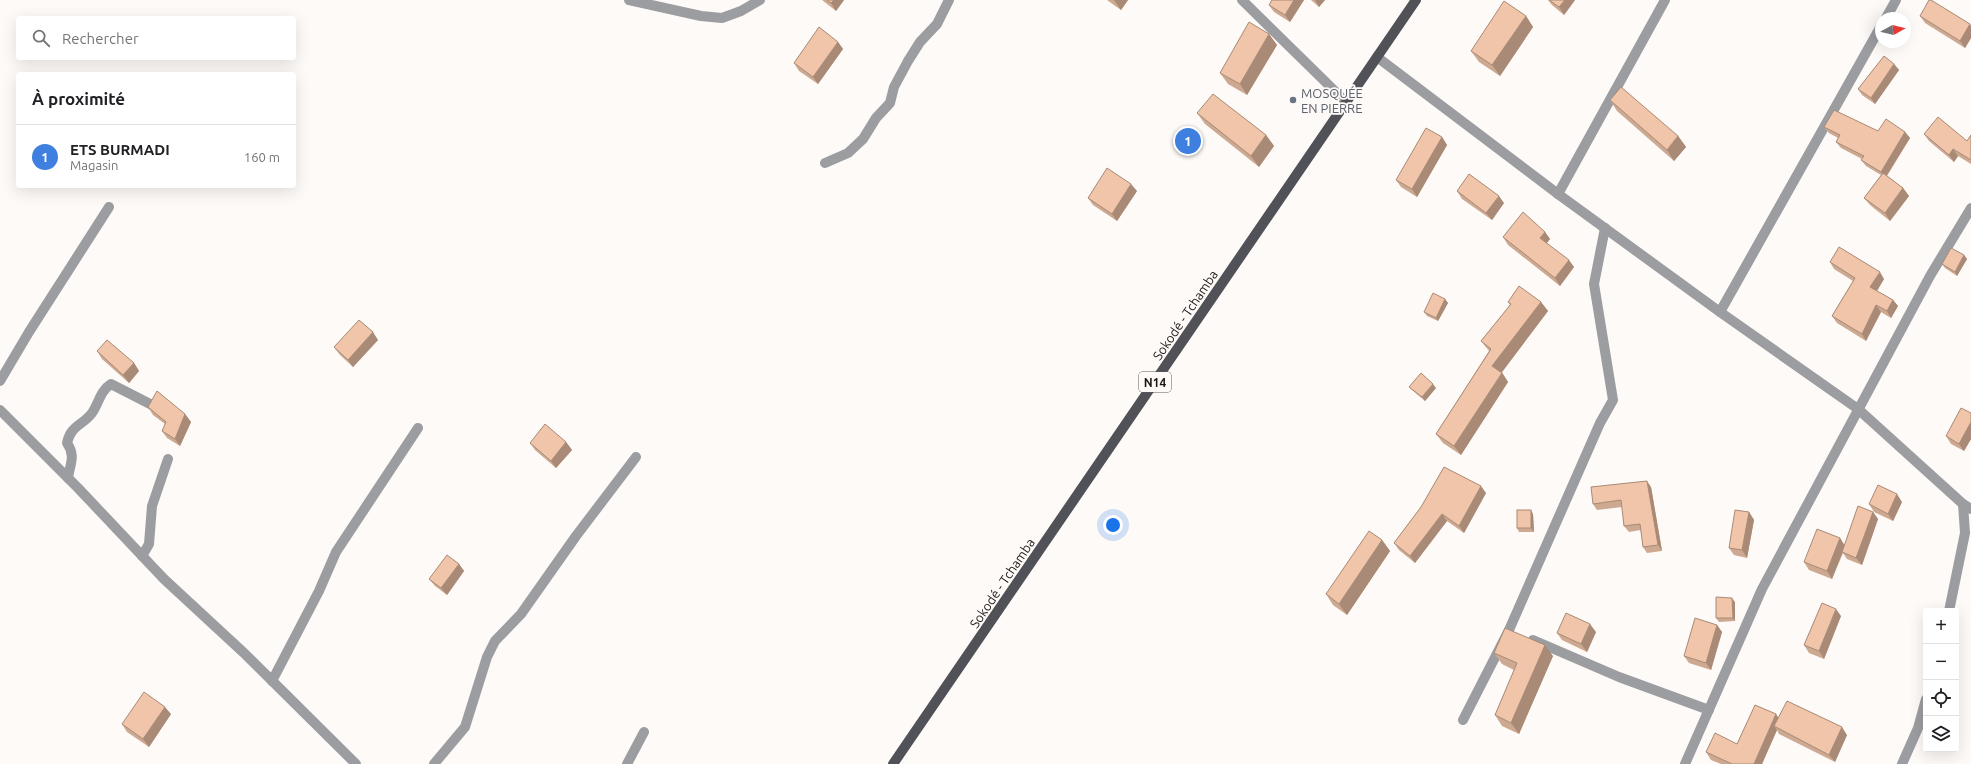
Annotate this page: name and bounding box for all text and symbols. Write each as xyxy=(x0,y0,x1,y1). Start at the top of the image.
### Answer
north arrow xyxy=(1875,12,1911,48)
search box xyxy=(16,16,296,60)
icon: search xyxy=(30,27,52,49)
text: Rechercher xyxy=(62,30,139,47)
place label: MOSQUÉE EN PIERRE xyxy=(1301,85,1363,115)
text: À proximité xyxy=(32,89,125,108)
marker: MOSQUÉE EN PIERRE xyxy=(1288,95,1298,105)
pin: 1 xyxy=(1175,126,1201,156)
text: ETS BURMADI xyxy=(70,141,170,158)
text: 1 xyxy=(41,150,49,164)
text: 160 m xyxy=(244,150,280,164)
text: Magasin xyxy=(70,158,118,172)
street label: Sokodé - Tchamba xyxy=(1150,268,1220,362)
road number: N14 xyxy=(1139,372,1171,392)
your location xyxy=(1103,515,1123,535)
street label: Sokodé - Tchamba xyxy=(967,536,1037,630)
map controls xyxy=(1923,608,1959,752)
button: + xyxy=(1923,608,1959,644)
button: − xyxy=(1923,644,1959,680)
button: locate xyxy=(1923,680,1959,716)
button: layers xyxy=(1923,716,1959,752)

